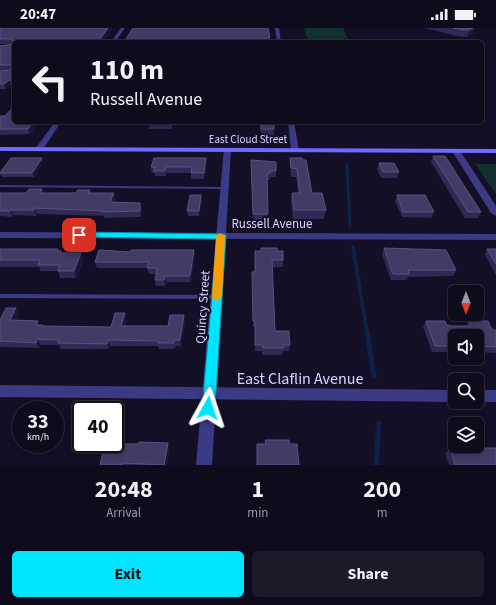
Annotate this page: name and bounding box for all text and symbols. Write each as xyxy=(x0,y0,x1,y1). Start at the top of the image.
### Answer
text: 20:47 xyxy=(20,4,56,25)
text: 110 m xyxy=(90,50,164,90)
icon: left xyxy=(24,56,76,108)
text: Russell Avenue xyxy=(90,87,202,112)
street label: East Cloud Street xyxy=(209,132,288,147)
street label: Russell Avenue xyxy=(231,215,313,233)
pin xyxy=(62,218,96,252)
icon: arrive xyxy=(68,224,90,246)
street label: Quincy Street xyxy=(191,269,215,344)
north arrow xyxy=(448,285,484,321)
map controls xyxy=(448,285,484,453)
button: sound xyxy=(448,329,484,365)
street label: East Claflin Avenue xyxy=(237,368,363,390)
button: search xyxy=(448,373,484,409)
position arrow xyxy=(187,387,229,429)
speed limit sign: 40 xyxy=(72,401,124,453)
text: 33 xyxy=(27,408,49,436)
button: layers xyxy=(448,417,484,453)
text: km/h xyxy=(27,430,49,444)
text: 20:48 xyxy=(95,472,153,507)
text: 1 xyxy=(252,472,264,507)
text: 200 xyxy=(363,472,401,507)
text: Arrival xyxy=(106,504,141,522)
text: min xyxy=(247,504,268,522)
text: m xyxy=(377,504,388,522)
button: Exit xyxy=(12,551,244,597)
button: Share xyxy=(252,551,484,597)

